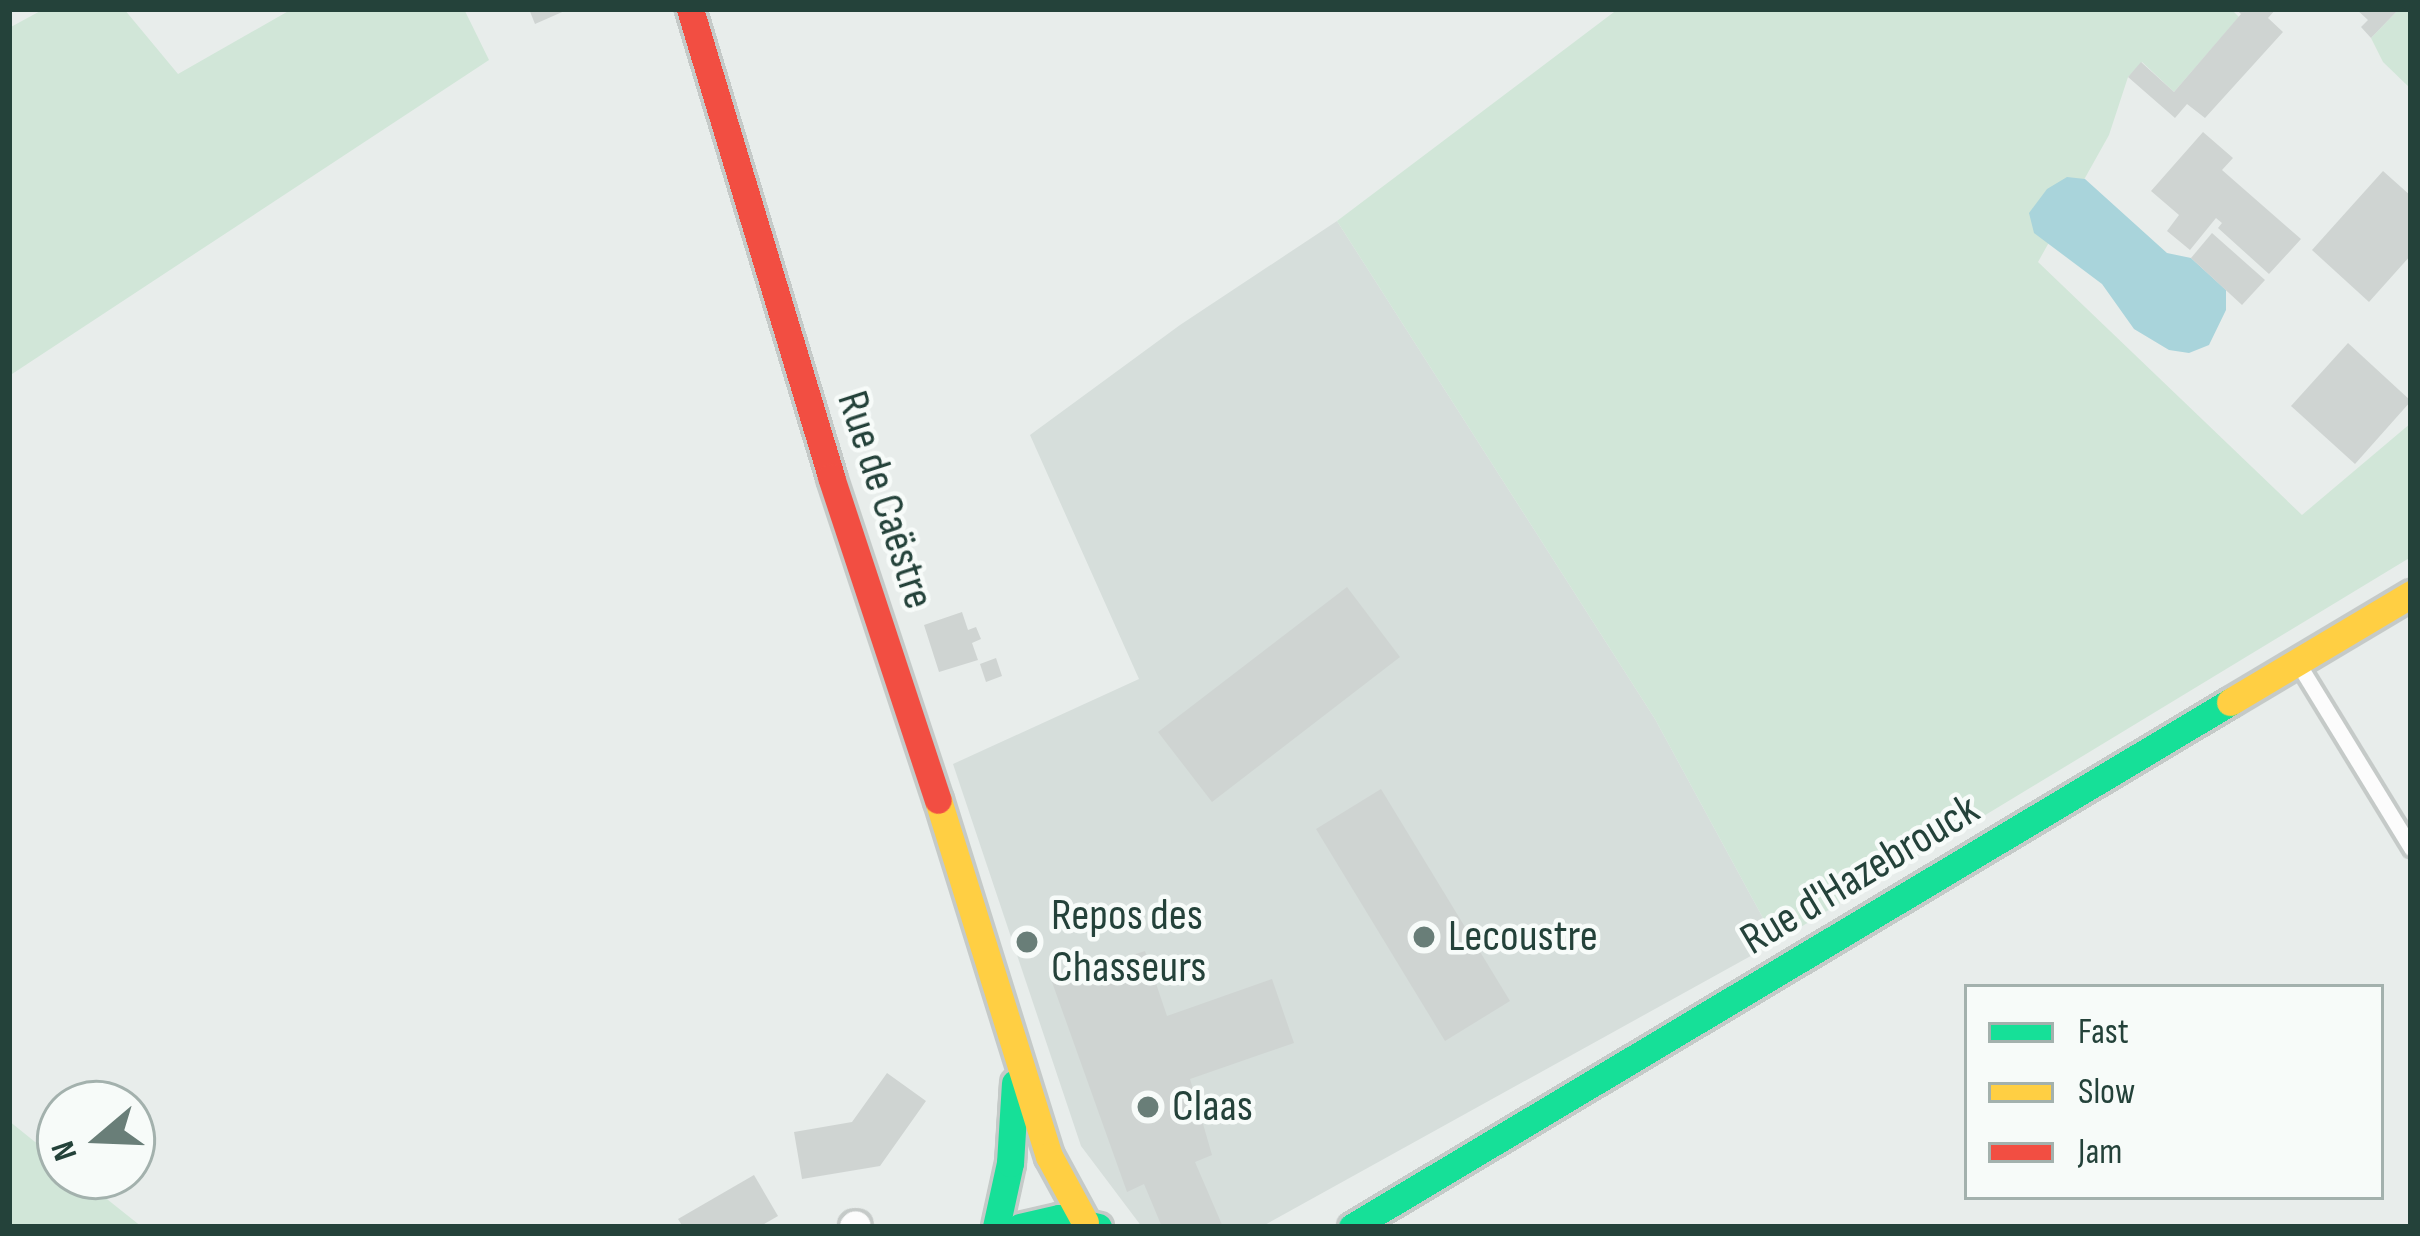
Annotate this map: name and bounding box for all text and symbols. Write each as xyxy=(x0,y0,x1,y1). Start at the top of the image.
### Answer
street label: Rue de Caëstre xyxy=(824,384,946,616)
street label: Rue d'Hazebrouck xyxy=(1731,783,1989,967)
place label: Repos des Chasseurs xyxy=(1051,889,1207,995)
place label: Lecoustre xyxy=(1448,910,1598,964)
marker: Lecoustre xyxy=(1411,924,1437,950)
marker: Repos des Chasseurs xyxy=(1014,929,1040,955)
legend xyxy=(1964,984,2384,1200)
text: Fast xyxy=(2078,1011,2129,1054)
text: Slow xyxy=(2078,1071,2135,1114)
north arrow xyxy=(36,1080,156,1200)
place label: Claas xyxy=(1172,1080,1253,1134)
marker: Claas xyxy=(1135,1094,1161,1120)
text: Jam xyxy=(2078,1131,2122,1174)
text: N xyxy=(43,1136,87,1166)

